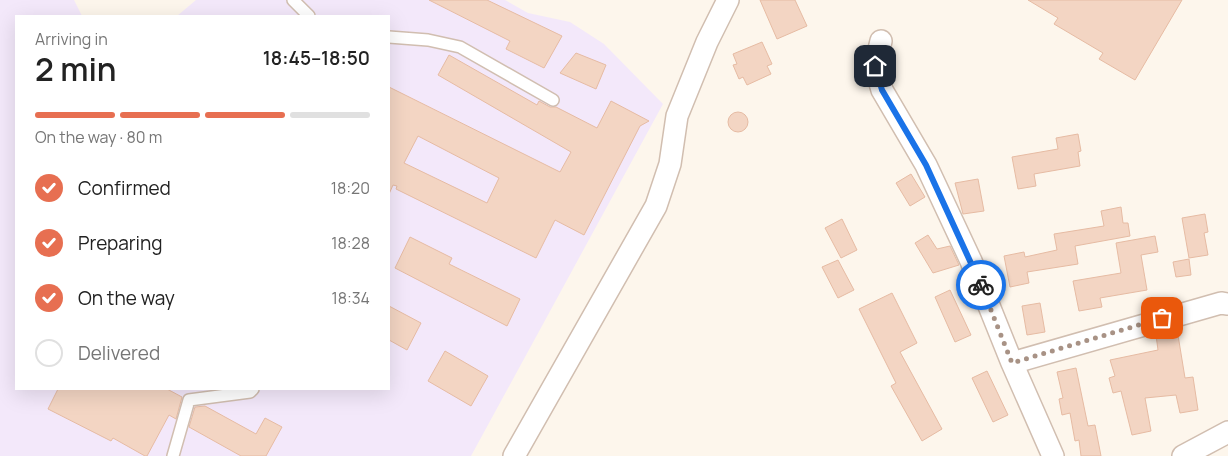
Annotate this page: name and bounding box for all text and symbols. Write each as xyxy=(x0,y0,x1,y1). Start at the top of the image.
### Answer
text: Arriving in xyxy=(35,28,108,50)
text: 18:45–18:50 xyxy=(263,45,370,71)
pin xyxy=(854,45,896,87)
text: 2 min xyxy=(35,47,117,91)
icon: home xyxy=(861,52,889,80)
text: On the way · 80 m xyxy=(35,126,162,148)
icon: check xyxy=(35,174,63,202)
text: Confirmed xyxy=(78,175,171,201)
text: 18:20 xyxy=(331,177,370,199)
icon: check xyxy=(35,229,63,257)
text: Preparing xyxy=(78,230,163,256)
text: 18:28 xyxy=(331,232,370,254)
courier xyxy=(956,260,1006,310)
icon: bike xyxy=(967,271,995,299)
icon: check xyxy=(35,284,63,312)
text: On the way xyxy=(78,285,175,311)
text: 18:34 xyxy=(331,287,370,309)
pin xyxy=(1141,297,1183,339)
icon: bag xyxy=(1148,304,1176,332)
text: Delivered xyxy=(78,340,160,366)

